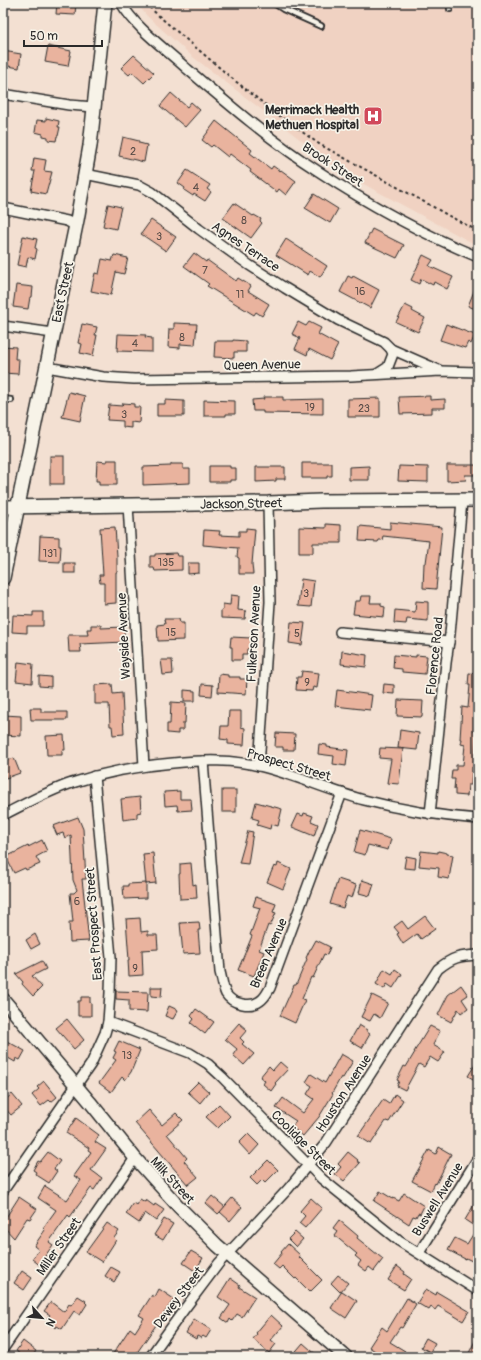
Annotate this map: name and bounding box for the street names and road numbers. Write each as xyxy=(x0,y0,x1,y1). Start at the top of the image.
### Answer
street label: Brook Street xyxy=(299,139,366,191)
street label: Agnes Terrace xyxy=(208,218,283,276)
street label: East Street xyxy=(49,260,77,324)
street label: Queen Avenue xyxy=(223,356,301,374)
street label: Jackson Street xyxy=(200,495,283,513)
street label: Fulkerson Avenue xyxy=(243,585,265,683)
street label: Wayside Avenue xyxy=(114,592,134,680)
street label: Florence Road xyxy=(423,616,447,696)
street label: Prospect Street xyxy=(245,745,333,785)
street label: East Prospect Street xyxy=(82,866,106,981)
street label: Breen Avenue xyxy=(247,915,291,991)
street label: Houston Avenue xyxy=(313,1051,375,1136)
street label: Coolidge Street xyxy=(268,1107,339,1179)
street label: Milk Street xyxy=(147,1154,198,1208)
street label: Buswell Avenue xyxy=(409,1159,467,1239)
street label: Miller Street xyxy=(33,1214,85,1279)
street label: Dewey Street xyxy=(150,1263,208,1332)

